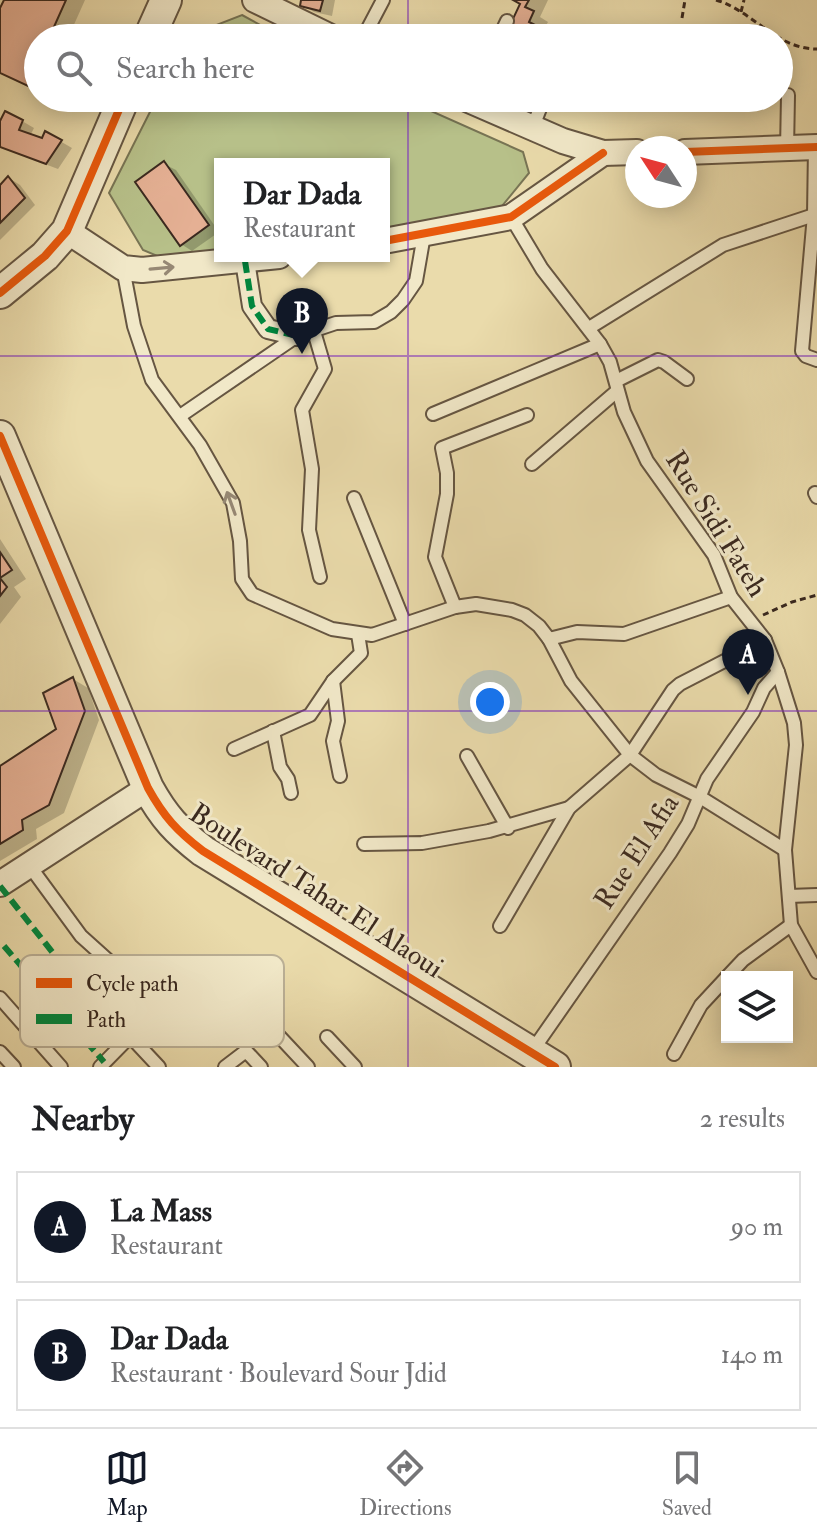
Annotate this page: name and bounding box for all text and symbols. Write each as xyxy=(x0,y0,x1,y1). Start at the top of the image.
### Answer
search box xyxy=(24,24,793,112)
icon: search xyxy=(52,46,96,90)
text: Search here xyxy=(116,50,255,87)
north arrow xyxy=(625,136,697,208)
popup xyxy=(214,158,390,262)
text: Dar Dada xyxy=(243,176,361,213)
text: Restaurant xyxy=(243,213,356,245)
one-way arrow xyxy=(148,260,174,275)
pin: B xyxy=(276,288,328,354)
street label: Rue Sidi Fateh xyxy=(657,445,775,604)
one-way arrow xyxy=(223,491,237,516)
pin: A xyxy=(722,629,774,695)
your location xyxy=(470,682,510,722)
street label: Rue El Afia xyxy=(587,788,687,916)
street label: Boulevard Tahar El Alaoui xyxy=(183,796,449,986)
legend xyxy=(20,955,284,1047)
text: Cycle path xyxy=(86,970,179,999)
map controls xyxy=(721,971,793,1043)
button: layers xyxy=(721,971,793,1043)
text: Path xyxy=(86,1006,127,1034)
text: Nearby xyxy=(32,1098,134,1141)
text: 2 results xyxy=(700,1103,785,1135)
text: La Mass xyxy=(110,1193,212,1230)
text: A xyxy=(52,1211,68,1243)
text: 90 m xyxy=(731,1211,783,1243)
text: Restaurant xyxy=(110,1230,223,1262)
text: Dar Dada xyxy=(110,1321,228,1358)
text: B xyxy=(51,1339,69,1371)
text: 140 m xyxy=(721,1339,783,1371)
text: Restaurant · Boulevard Sour Jdid xyxy=(110,1358,447,1390)
tab: Map xyxy=(105,1446,149,1522)
tab: Directions xyxy=(359,1446,452,1522)
tab: Saved xyxy=(662,1446,712,1522)

